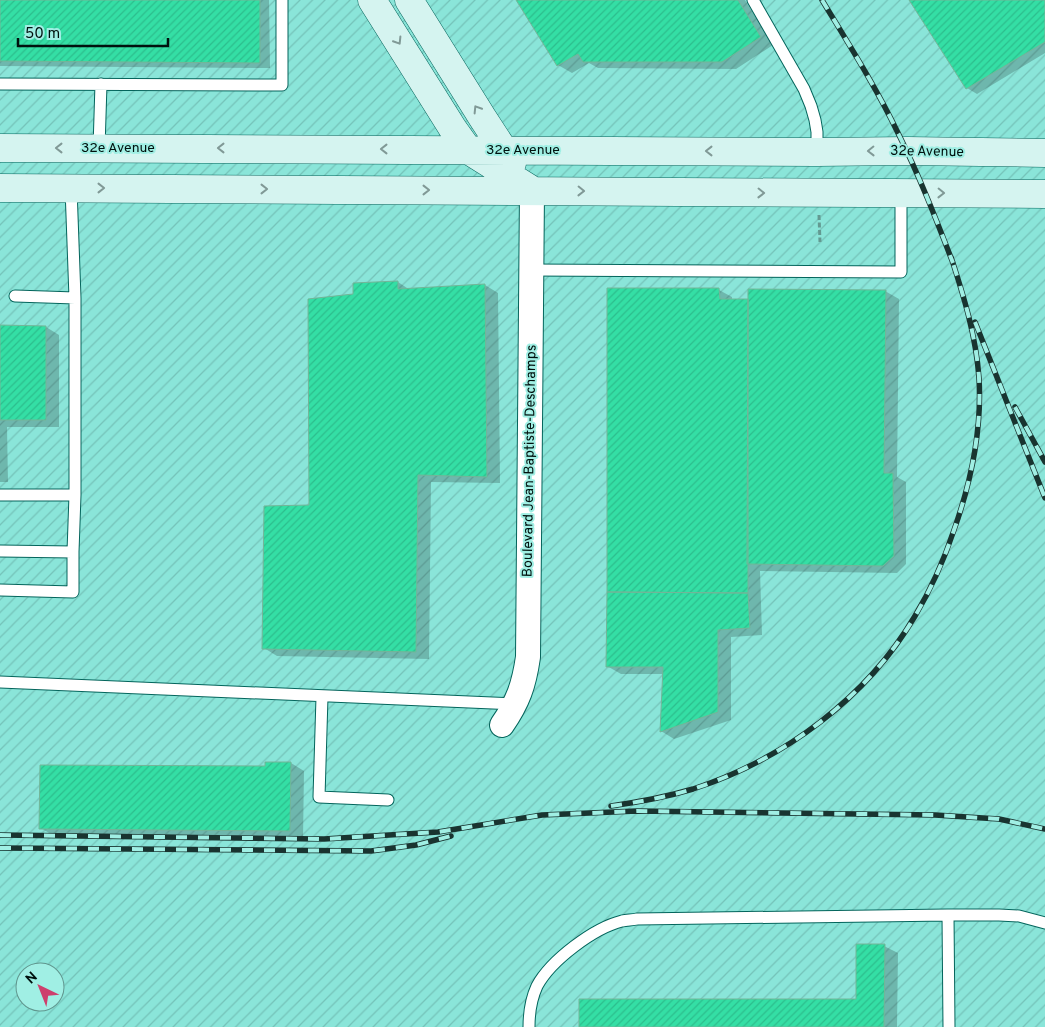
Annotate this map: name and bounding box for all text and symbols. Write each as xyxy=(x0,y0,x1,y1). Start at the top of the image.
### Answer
scale bar xyxy=(18,15,168,47)
text: 50 m xyxy=(25,25,60,44)
one-way arrow xyxy=(392,36,401,45)
one-way arrow xyxy=(474,106,483,115)
street label: 32e Avenue xyxy=(81,140,155,157)
street label: 32e Avenue xyxy=(486,142,560,159)
one-way arrow xyxy=(55,143,62,153)
one-way arrow xyxy=(217,143,225,153)
street label: 32e Avenue xyxy=(890,143,964,161)
one-way arrow xyxy=(380,144,388,154)
one-way arrow xyxy=(704,146,712,156)
one-way arrow xyxy=(867,146,874,156)
one-way arrow xyxy=(98,183,105,193)
one-way arrow xyxy=(260,184,268,194)
one-way arrow xyxy=(422,185,430,195)
one-way arrow xyxy=(577,186,585,196)
one-way arrow xyxy=(757,188,765,198)
one-way arrow xyxy=(937,188,945,199)
street label: Boulevard Jean-Baptiste-Deschamps xyxy=(519,345,541,577)
north arrow xyxy=(15,962,65,1012)
text: N xyxy=(23,969,42,988)

